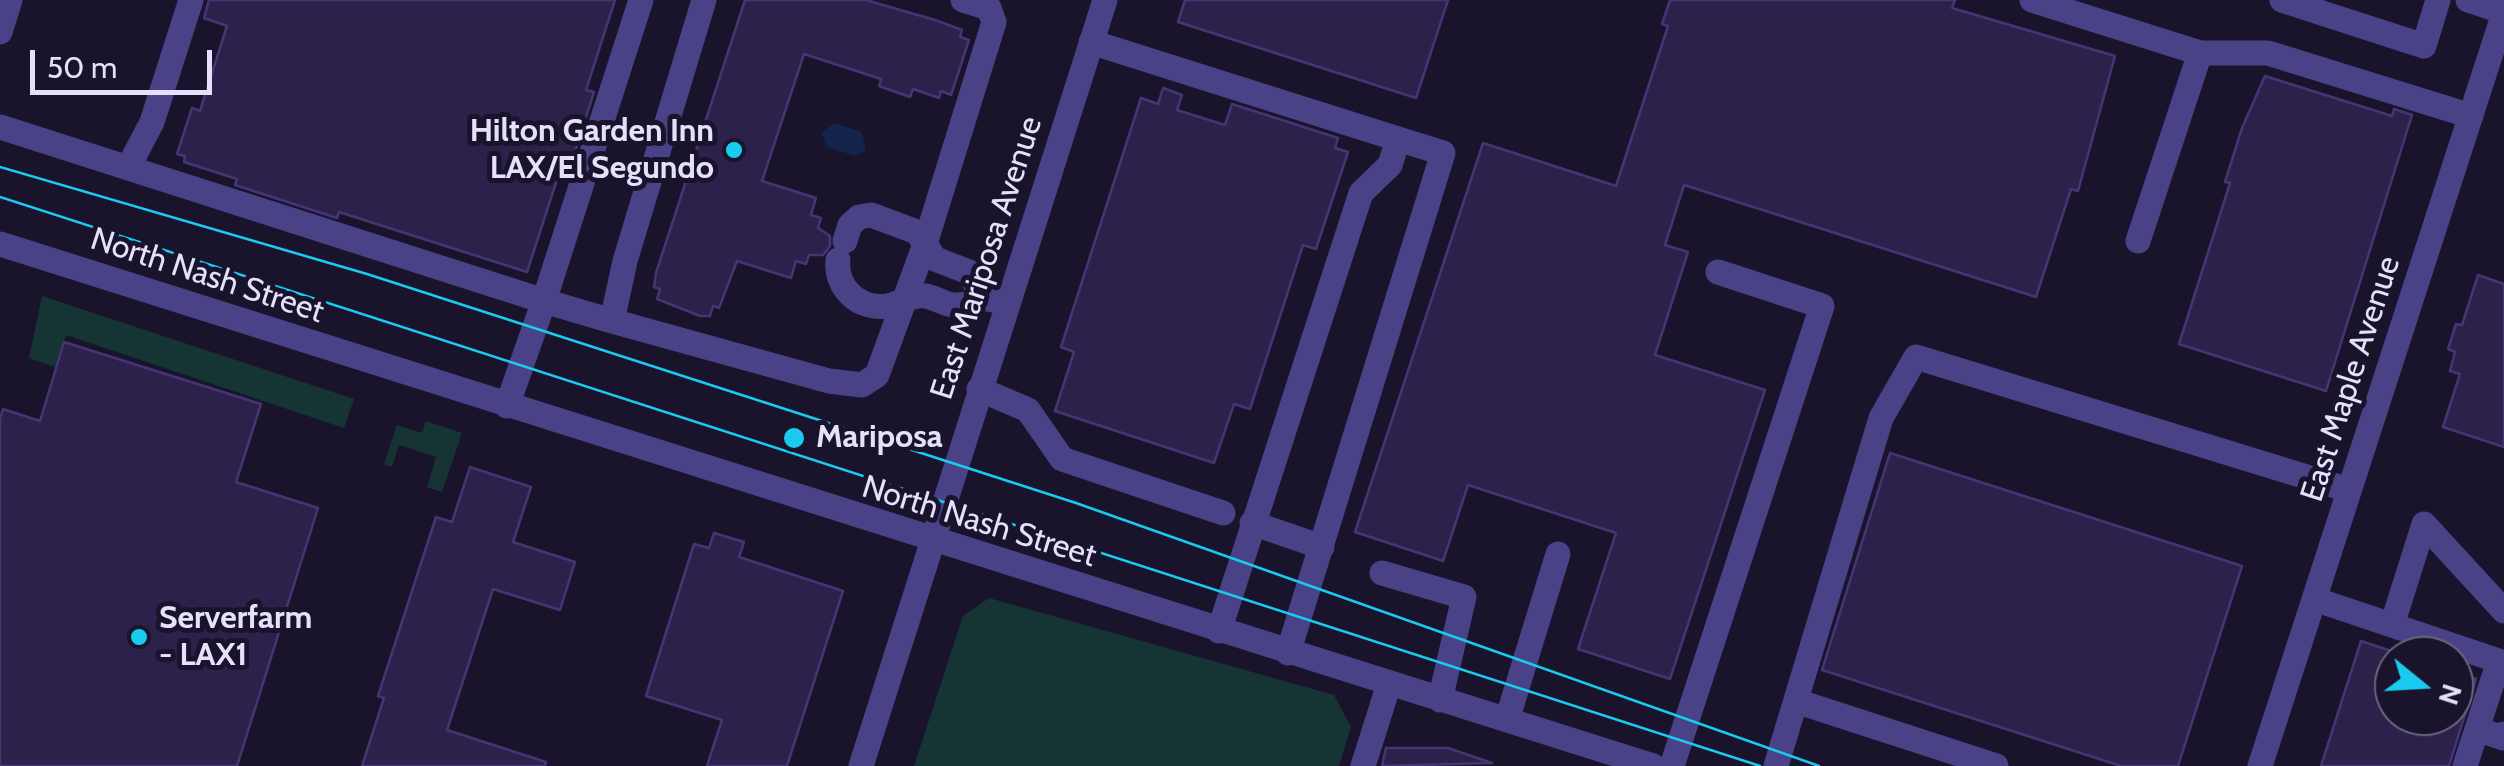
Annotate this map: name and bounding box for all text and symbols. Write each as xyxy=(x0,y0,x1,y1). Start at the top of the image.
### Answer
scale bar xyxy=(35,30,218,92)
text: 50 m xyxy=(47,49,117,86)
street label: East Mariposa Avenue xyxy=(923,112,1051,404)
place label: Hilton Garden Inn LAX/El Segundo xyxy=(470,113,714,188)
marker: Hilton Garden Inn LAX/El Segundo xyxy=(723,139,745,161)
street label: North Nash Street xyxy=(86,220,328,332)
street label: East Maple Avenue xyxy=(2293,251,2409,507)
place label: Mariposa xyxy=(816,419,943,457)
marker: Mariposa xyxy=(781,425,807,451)
street label: North Nash Street xyxy=(857,468,1101,576)
place label: Serverfarm - LAX1 xyxy=(159,600,312,675)
marker: Serverfarm - LAX1 xyxy=(128,626,150,648)
north arrow xyxy=(2374,636,2474,736)
text: N xyxy=(2431,680,2470,709)

